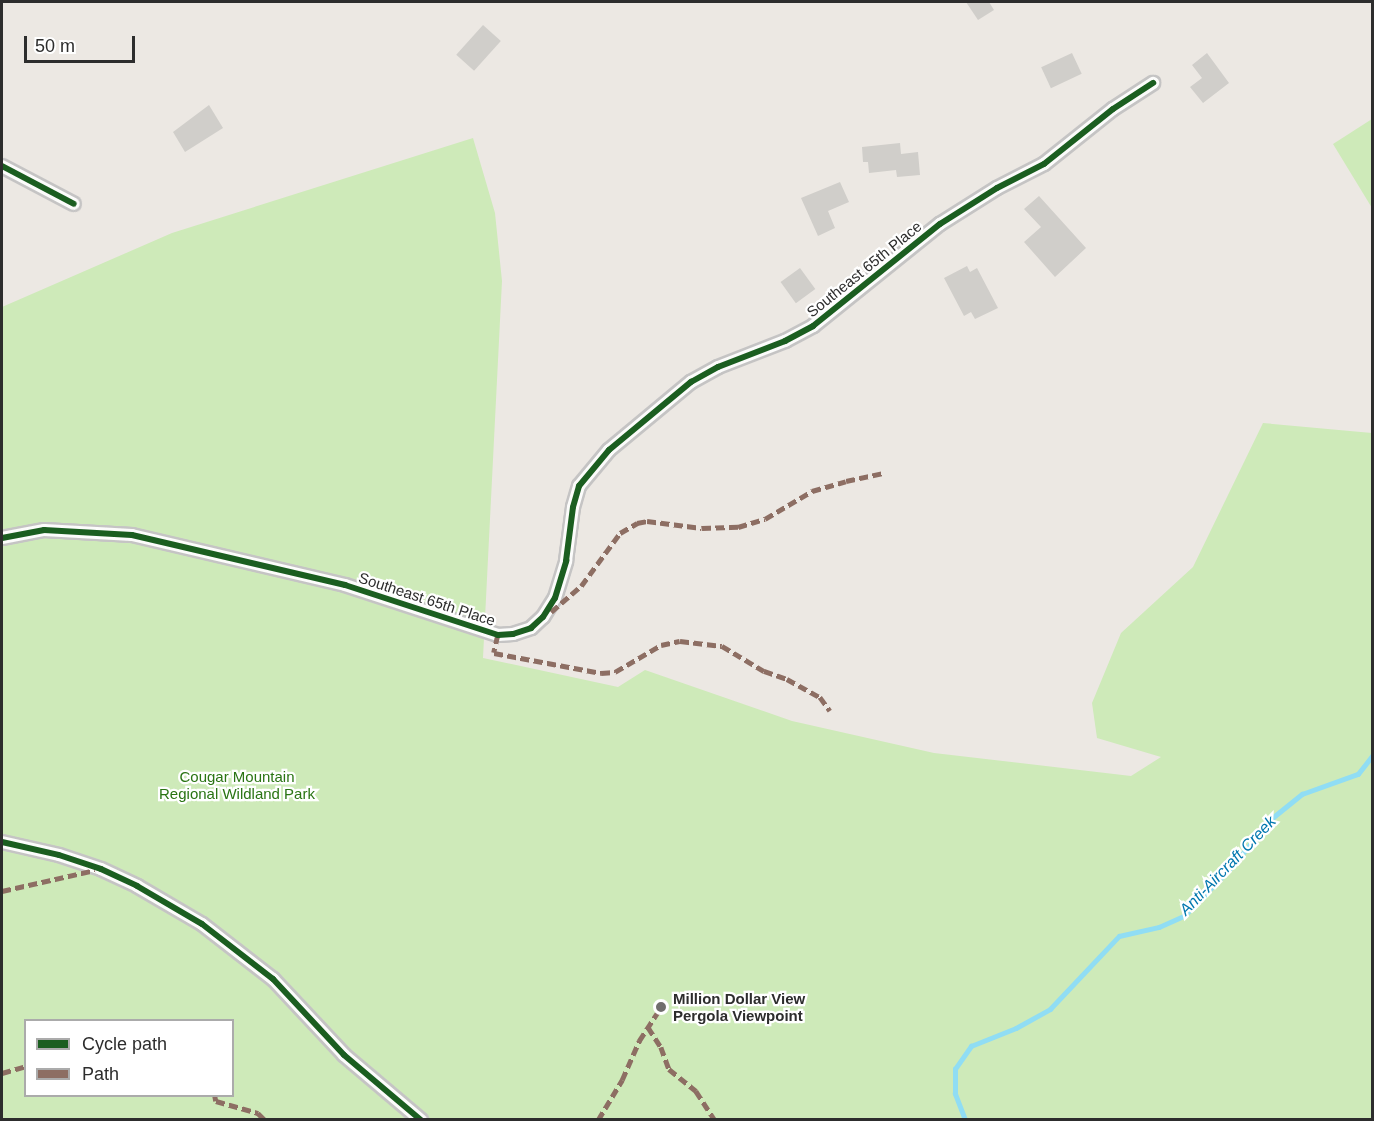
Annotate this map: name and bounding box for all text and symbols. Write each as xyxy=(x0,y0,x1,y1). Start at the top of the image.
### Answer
scale bar xyxy=(27,24,138,62)
text: 50 m xyxy=(35,36,75,56)
street label: Southeast 65th Place xyxy=(803,217,925,321)
street label: Southeast 65th Place xyxy=(356,568,498,630)
park label: Cougar Mountain Regional Wildland Park xyxy=(159,767,315,802)
water label: Anti-Aircraft Creek xyxy=(1176,812,1280,920)
place label: Million Dollar View Pergola Viewpoint xyxy=(673,989,805,1024)
marker: Million Dollar View Pergola Viewpoint xyxy=(654,1000,668,1014)
legend xyxy=(24,1019,234,1097)
text: Cycle path xyxy=(82,1034,167,1054)
text: Path xyxy=(82,1064,119,1084)

